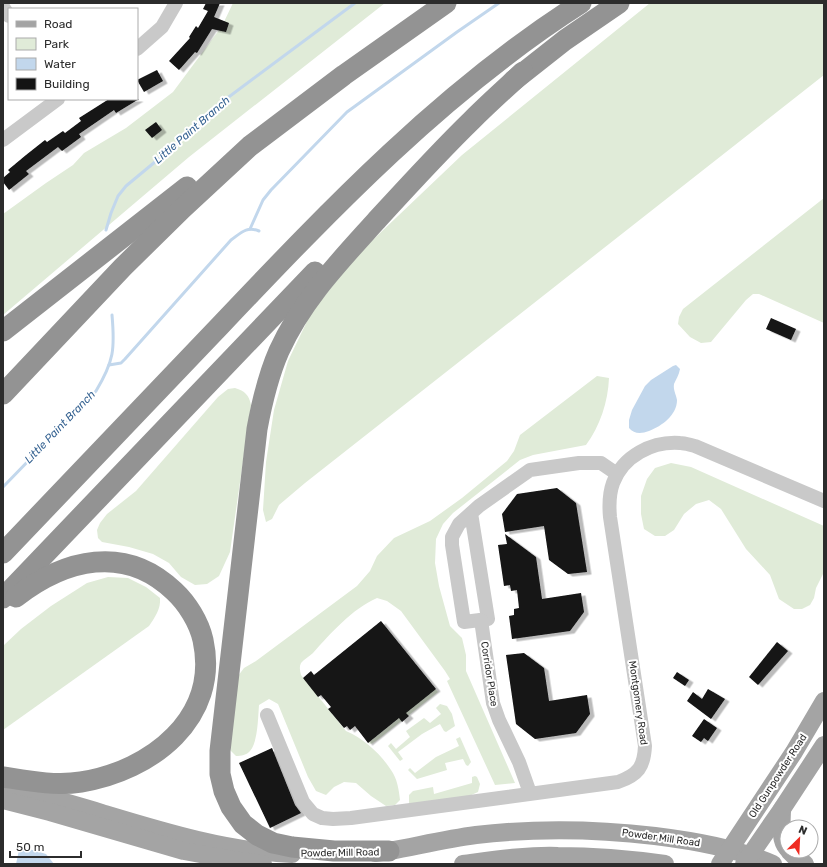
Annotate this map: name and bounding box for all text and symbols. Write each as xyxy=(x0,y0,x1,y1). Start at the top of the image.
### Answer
legend xyxy=(8,8,138,100)
text: Road xyxy=(44,17,72,31)
text: Park xyxy=(44,37,70,51)
text: Water xyxy=(44,57,76,71)
text: Building xyxy=(44,77,90,91)
water label: Little Paint Branch xyxy=(152,93,233,166)
water label: Little Paint Branch xyxy=(22,388,98,466)
street label: Corridor Place xyxy=(478,641,500,708)
street label: Montgomery Road xyxy=(626,660,650,746)
street label: Old Gunpowder Road xyxy=(746,732,810,820)
north arrow xyxy=(779,819,819,859)
text: N xyxy=(797,823,809,838)
street label: Powder Mill Road xyxy=(621,827,701,849)
scale bar xyxy=(10,833,81,859)
text: 50 m xyxy=(16,840,44,854)
street label: Powder Mill Road xyxy=(301,846,380,860)

